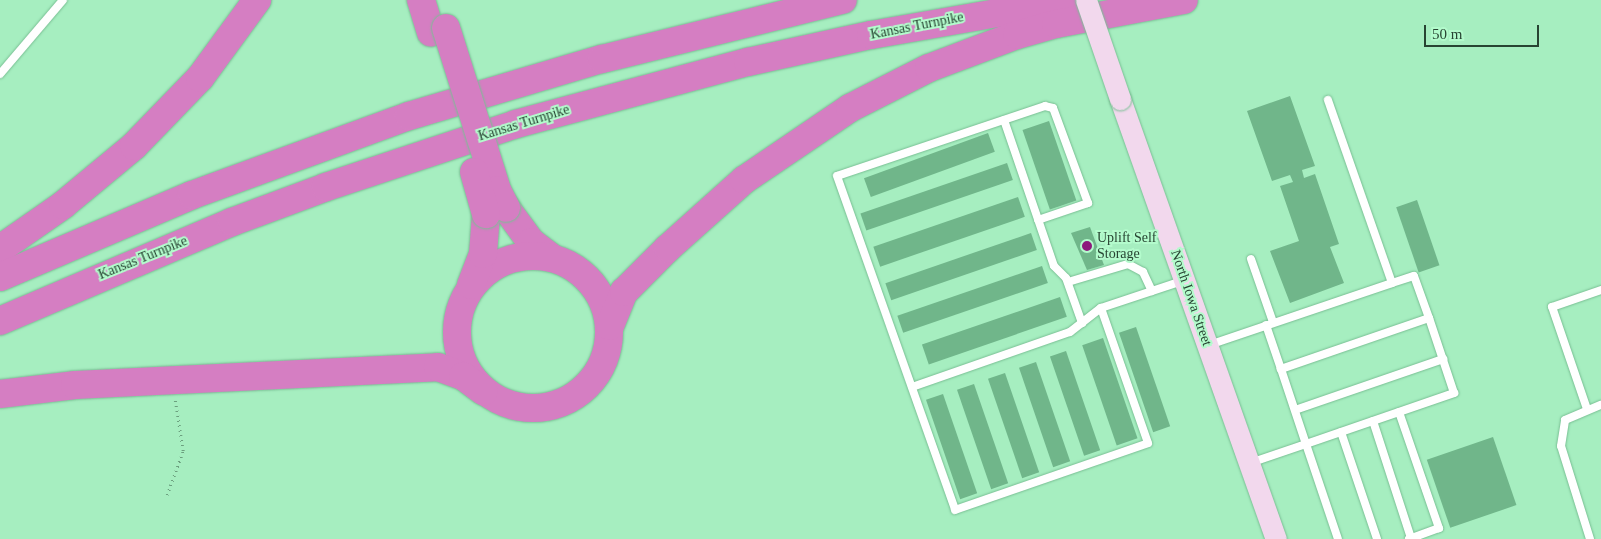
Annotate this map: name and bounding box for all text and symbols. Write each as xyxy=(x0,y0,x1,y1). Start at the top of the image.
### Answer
street label: Kansas Turnpike xyxy=(869,9,965,43)
scale bar xyxy=(1426,15,1541,47)
text: 50 m xyxy=(1432,26,1462,42)
street label: Kansas Turnpike xyxy=(476,101,572,145)
place label: Uplift Self Storage xyxy=(1097,230,1156,262)
street label: Kansas Turnpike xyxy=(96,232,190,284)
marker: Uplift Self Storage xyxy=(1081,240,1093,252)
street label: North Iowa Street xyxy=(1167,248,1215,348)

